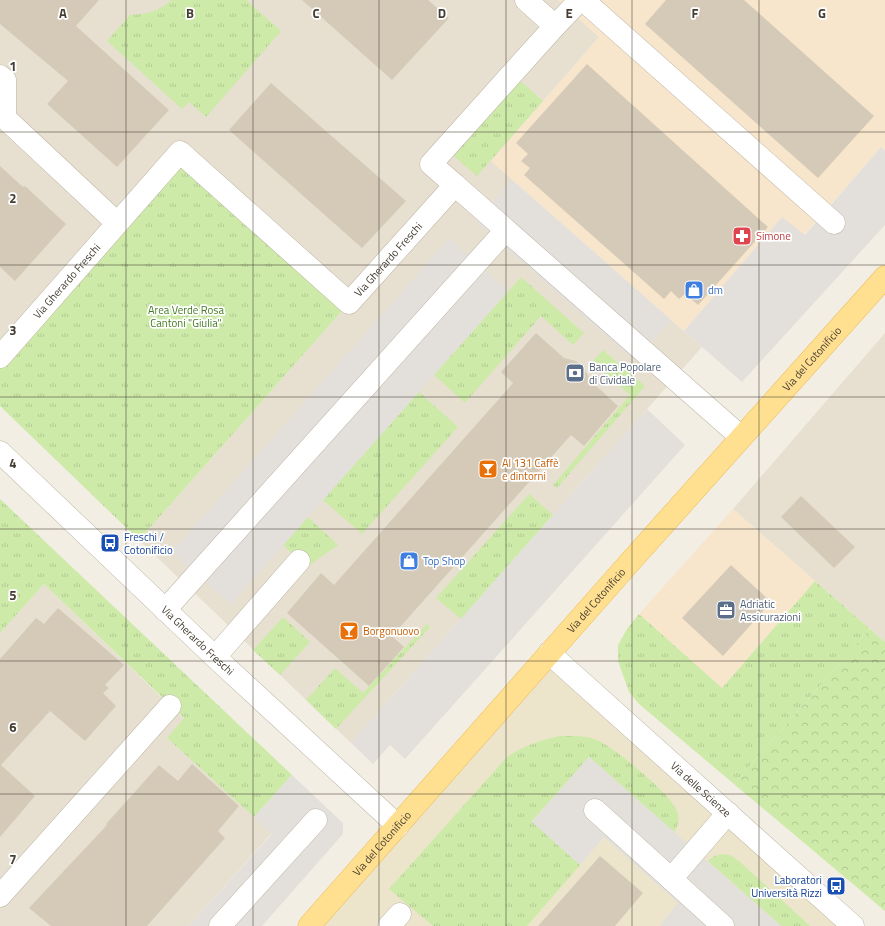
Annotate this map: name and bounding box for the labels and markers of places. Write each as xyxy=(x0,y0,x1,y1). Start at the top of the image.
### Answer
pharmacy icon: Simone xyxy=(731,225,753,247)
place label: Simone xyxy=(756,228,791,244)
shop icon: dm xyxy=(683,279,705,301)
place label: dm xyxy=(708,282,723,298)
place label: Banca Popolare di Cividale xyxy=(589,359,662,388)
bank icon: Banca Popolare di Cividale xyxy=(564,362,586,384)
place label: Al 131 Caffè e dintorni xyxy=(502,455,559,484)
bar icon: Al 131 Caffè e dintorni xyxy=(477,458,499,480)
place label: Freschi / Cotonificio xyxy=(124,529,173,558)
bus stop icon: Freschi / Cotonificio xyxy=(99,532,121,554)
shop icon: Top Shop xyxy=(398,550,420,572)
place label: Top Shop xyxy=(423,553,465,569)
place label: Adriatic Assicurazioni xyxy=(740,596,801,625)
office icon: Adriatic Assicurazioni xyxy=(715,599,737,621)
bar icon: Borgonuovo xyxy=(338,620,360,642)
place label: Borgonuovo xyxy=(363,623,419,639)
place label: Laboratori Università Rizzi xyxy=(751,872,822,901)
bus stop icon: Laboratori Università Rizzi xyxy=(825,875,847,897)

